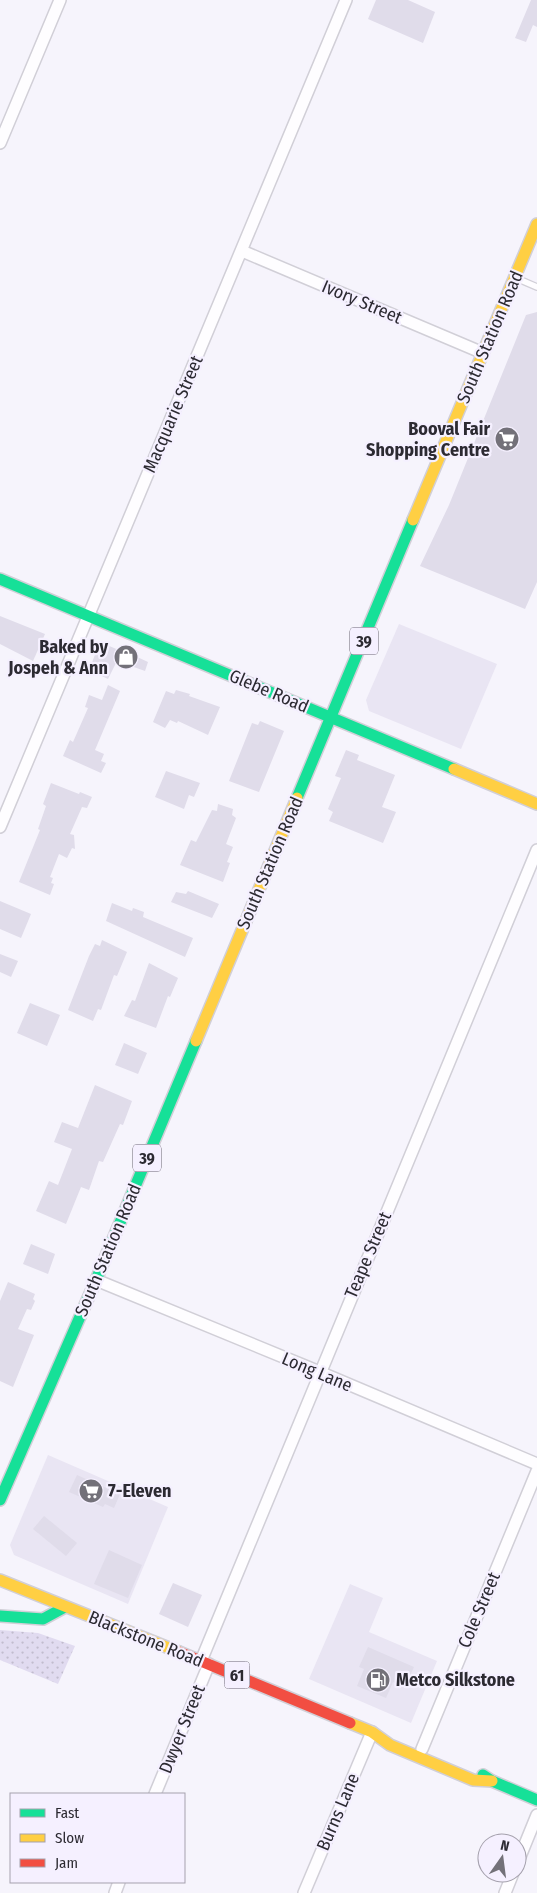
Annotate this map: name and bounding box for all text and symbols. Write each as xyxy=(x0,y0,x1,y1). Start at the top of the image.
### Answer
street label: South Station Road xyxy=(452,267,528,407)
street label: Ivory Street xyxy=(319,275,405,329)
street label: Macquarie Street xyxy=(138,352,208,476)
place label: Booval Fair Shopping Centre xyxy=(366,418,490,461)
supermarket icon: Booval Fair Shopping Centre xyxy=(494,426,520,452)
road number: 39 xyxy=(350,627,378,654)
place label: Baked by Jospeh & Ann xyxy=(7,636,108,679)
shop icon: Baked by Jospeh & Ann xyxy=(113,644,139,670)
street label: Glebe Road xyxy=(226,664,312,718)
street label: South Station Road xyxy=(232,793,308,933)
road number: 39 xyxy=(133,1144,161,1172)
street label: South Station Road xyxy=(70,1180,146,1320)
street label: Teape Street xyxy=(340,1208,396,1302)
street label: Long Lane xyxy=(279,1347,356,1397)
supermarket icon: 7-Eleven xyxy=(78,1478,104,1504)
place label: 7-Eleven xyxy=(108,1480,171,1502)
street label: Cole Street xyxy=(453,1569,505,1651)
street label: Blackstone Road xyxy=(85,1606,207,1672)
road number: 61 xyxy=(224,1662,250,1688)
fuel station icon: Metco Silkstone xyxy=(365,1667,391,1693)
place label: Metco Silkstone xyxy=(396,1669,515,1691)
street label: Dwyer Street xyxy=(154,1681,210,1777)
street label: Burns Lane xyxy=(312,1770,364,1854)
legend xyxy=(10,1793,185,1883)
text: Fast xyxy=(55,1804,79,1822)
text: Slow xyxy=(55,1829,84,1847)
north arrow xyxy=(477,1833,527,1883)
text: N xyxy=(499,1837,511,1855)
text: Jam xyxy=(55,1854,78,1872)

